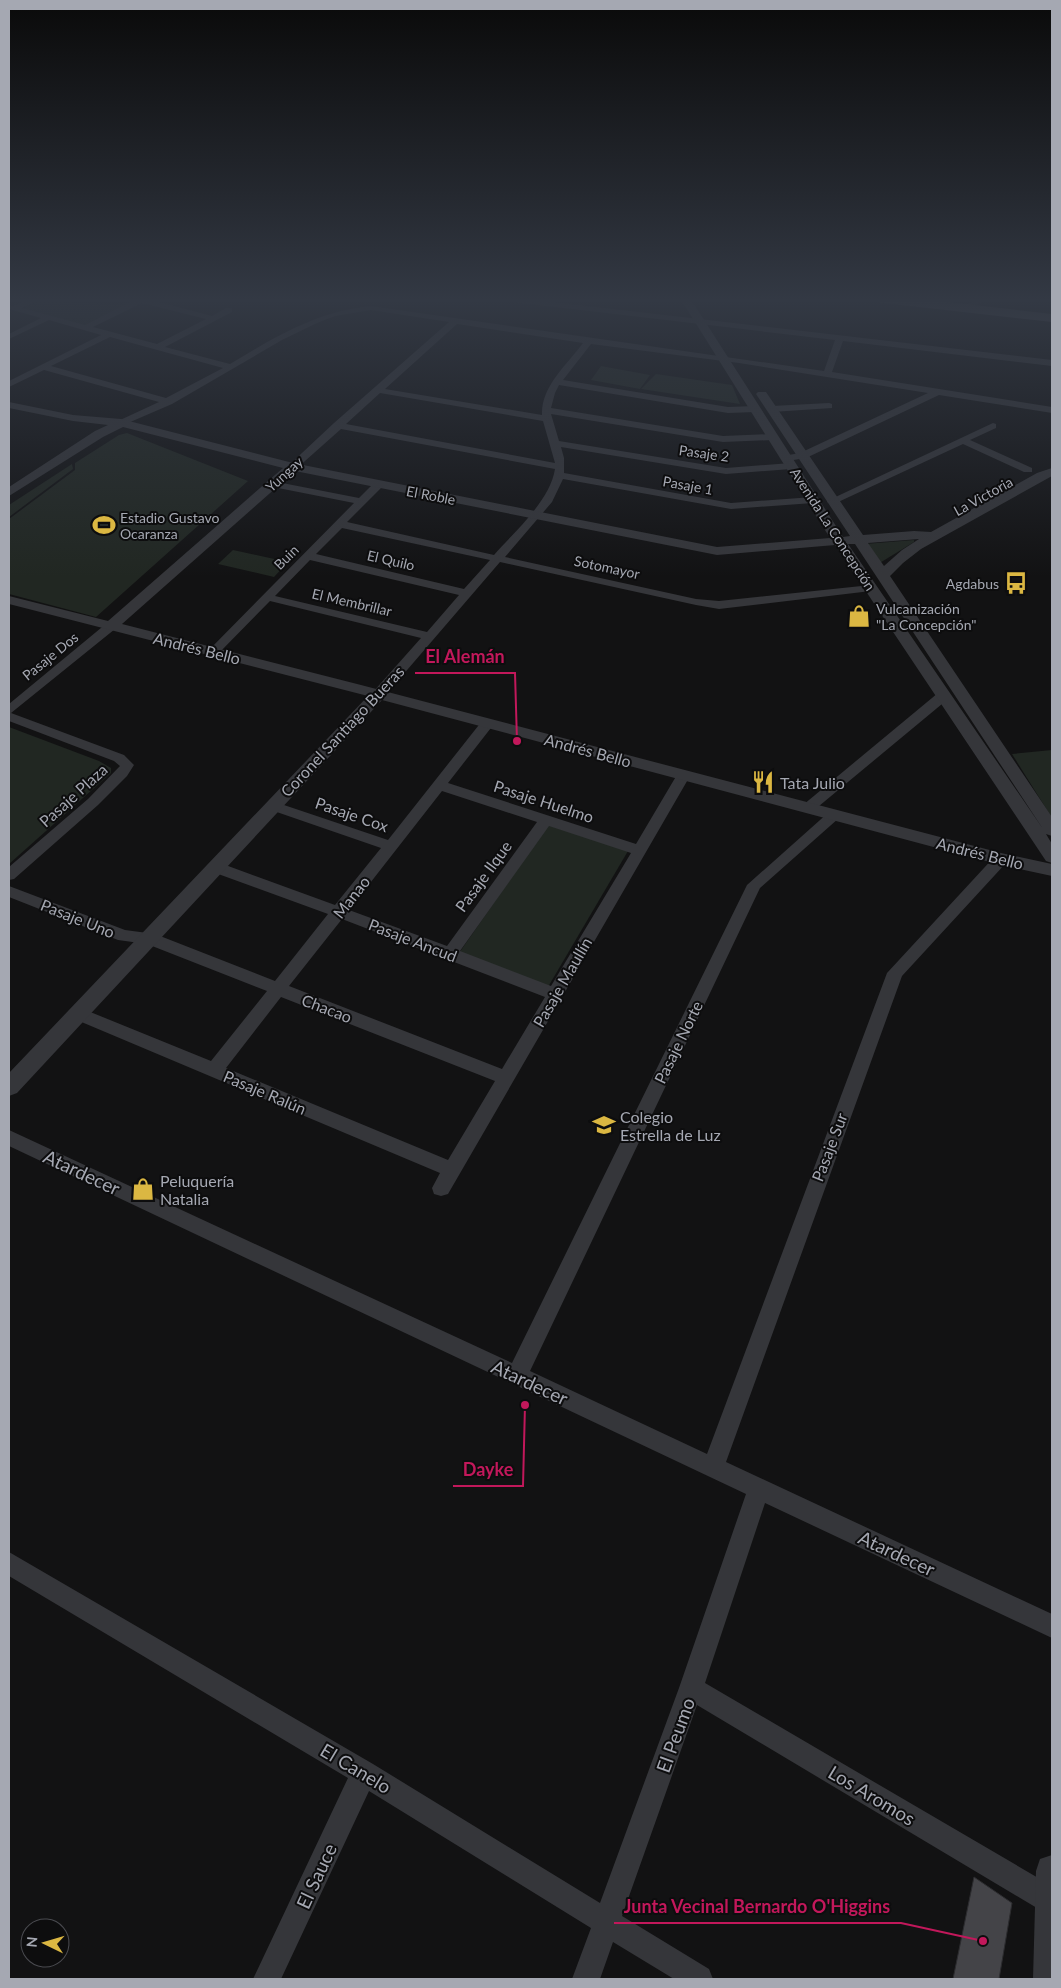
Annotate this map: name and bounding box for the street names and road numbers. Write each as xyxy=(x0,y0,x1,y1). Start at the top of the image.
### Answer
street label: Pasaje 2 xyxy=(678,441,730,465)
street label: Yungay xyxy=(262,452,307,495)
street label: Avenida La Concepción xyxy=(787,464,879,594)
street label: Pasaje 1 xyxy=(662,472,714,498)
street label: La Victoria xyxy=(950,473,1016,519)
street label: El Roble xyxy=(405,482,457,508)
street label: Buin xyxy=(270,541,302,573)
street label: El Quilo xyxy=(365,546,417,574)
street label: Sotomayor xyxy=(573,552,641,582)
street label: El Membrillar xyxy=(310,585,394,619)
street label: Pasaje Dos xyxy=(19,628,81,684)
street label: Andrés Bello xyxy=(152,628,242,668)
street label: Coronel Santiago Bueras xyxy=(276,662,408,800)
street label: Andrés Bello xyxy=(543,729,633,771)
street label: Pasaje Plaza xyxy=(35,759,111,831)
street label: Pasaje Huelmo xyxy=(492,776,596,826)
street label: Pasaje Cox xyxy=(313,793,391,835)
street label: Andrés Bello xyxy=(935,833,1025,873)
street label: Pasaje Ilque xyxy=(451,837,515,915)
street label: Manao xyxy=(329,872,373,922)
street label: Pasaje Uno xyxy=(38,895,118,941)
street label: Pasaje Ancud xyxy=(366,914,460,966)
street label: Pasaje Maullín xyxy=(529,934,595,1030)
street label: Chacao xyxy=(299,990,355,1026)
street label: Pasaje Norte xyxy=(650,998,706,1086)
street label: Pasaje Ralún xyxy=(221,1066,309,1118)
street label: Pasaje Sur xyxy=(807,1110,851,1184)
street label: Atardecer xyxy=(40,1144,124,1200)
street label: Atardecer xyxy=(488,1354,572,1410)
street label: Atardecer xyxy=(855,1525,939,1581)
street label: El Peumo xyxy=(651,1694,699,1776)
street label: El Canelo xyxy=(317,1738,395,1798)
street label: Los Aromos xyxy=(824,1760,920,1830)
street label: El Sauce xyxy=(291,1840,341,1912)

